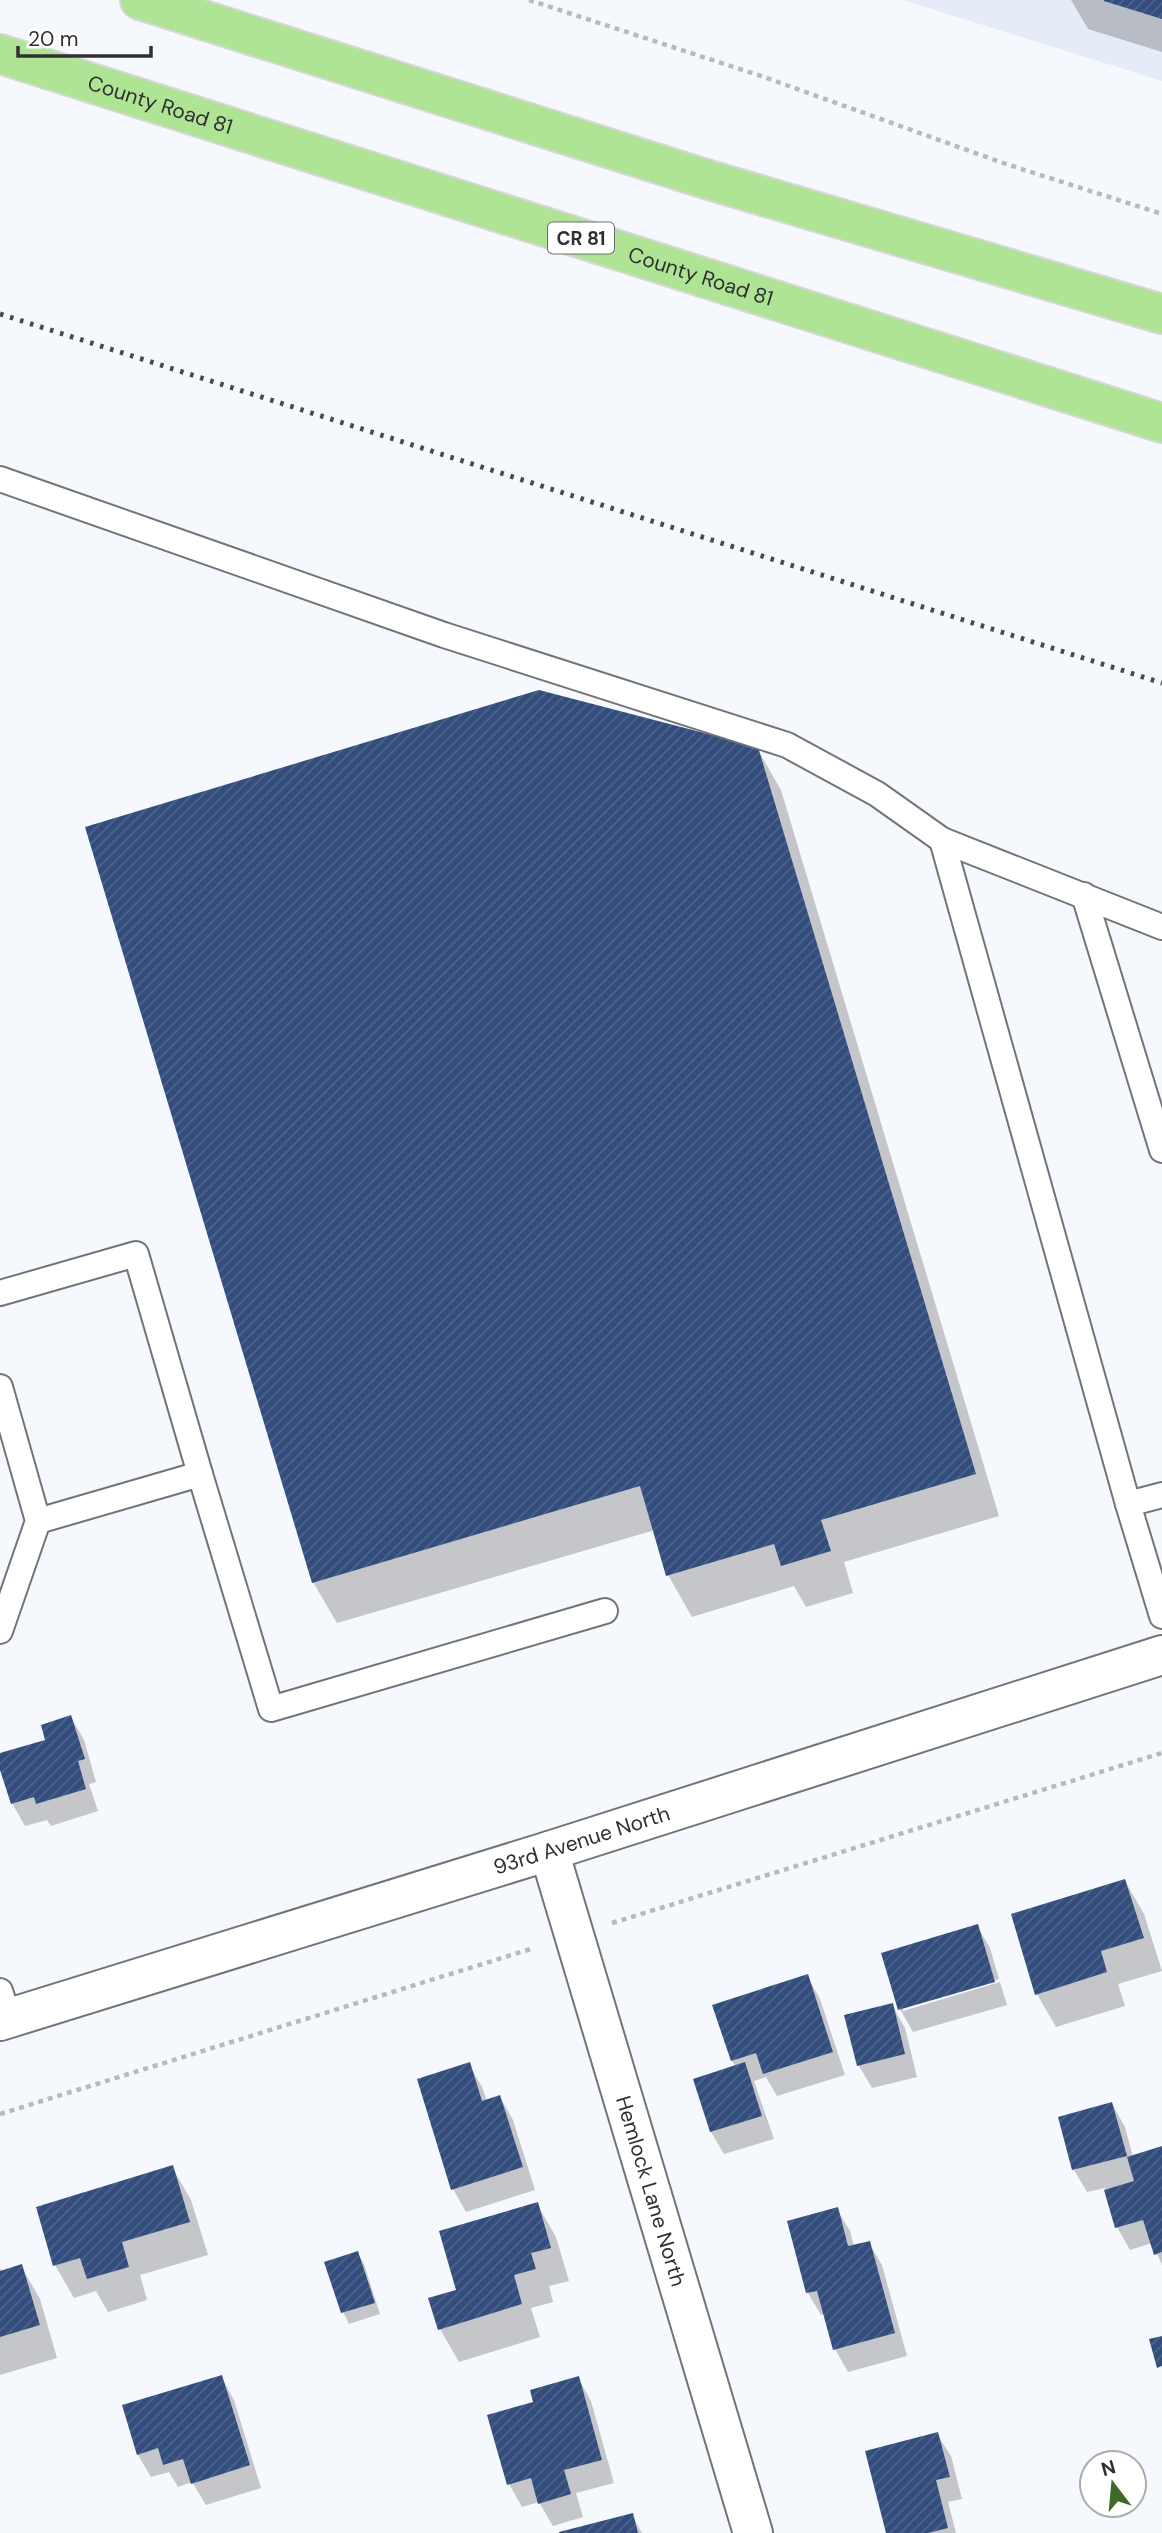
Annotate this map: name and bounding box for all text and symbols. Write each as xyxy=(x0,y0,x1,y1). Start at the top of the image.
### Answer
scale bar xyxy=(18,14,150,58)
text: 20 m xyxy=(28,25,79,53)
street label: County Road 81 xyxy=(84,69,236,141)
road number: CR 81 xyxy=(548,222,614,254)
street label: County Road 81 xyxy=(625,240,777,313)
street label: 93rd Avenue North xyxy=(490,1799,673,1881)
street label: Hemlock Lane North xyxy=(609,2092,692,2290)
north arrow xyxy=(1078,2449,1148,2519)
text: N xyxy=(1098,2454,1119,2482)

